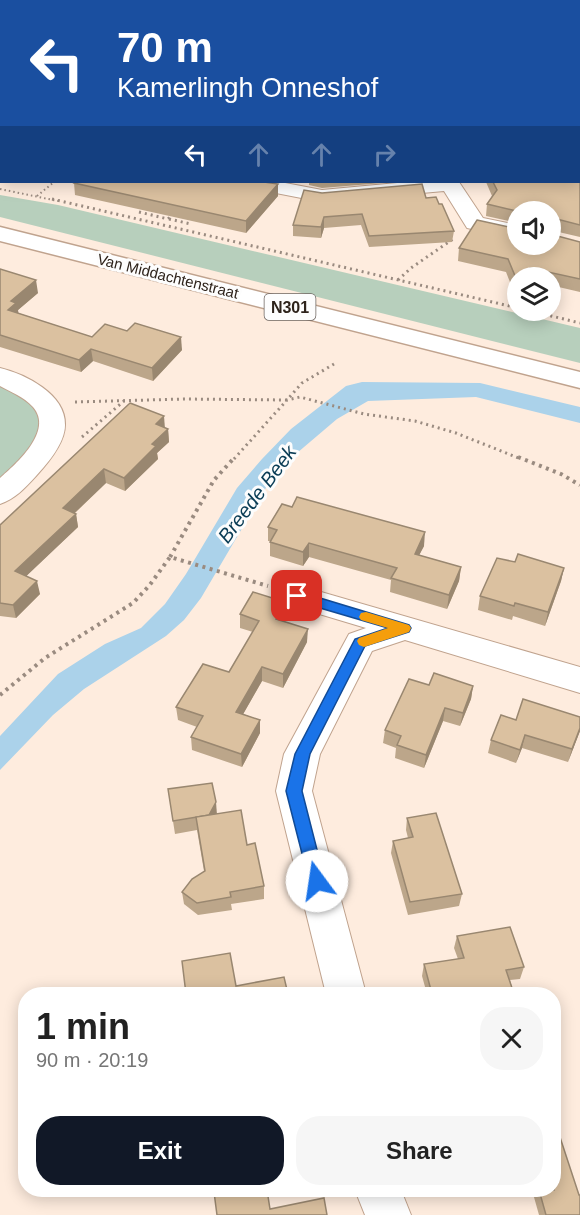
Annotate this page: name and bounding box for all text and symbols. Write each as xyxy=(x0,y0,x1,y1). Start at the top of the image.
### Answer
icon: left xyxy=(18,24,96,102)
text: 70 m xyxy=(117,24,213,71)
text: Kamerlingh Onneshof xyxy=(117,73,378,103)
icon: left xyxy=(179,138,212,171)
icon: ahead xyxy=(242,138,275,171)
icon: ahead xyxy=(305,138,338,171)
icon: right xyxy=(368,138,401,171)
map controls xyxy=(507,201,561,321)
button: sound xyxy=(507,201,561,255)
street label: Van Middachtenstraat xyxy=(96,250,241,302)
button: layers xyxy=(507,267,561,321)
road number: N301 xyxy=(264,294,316,320)
water label: Breede Beek xyxy=(213,440,301,547)
pin xyxy=(271,570,322,621)
icon: arrive xyxy=(280,579,313,612)
position arrow xyxy=(285,849,349,913)
text: 1 min xyxy=(36,1006,130,1047)
button: close xyxy=(480,1007,543,1070)
text: 90 m · 20:19 xyxy=(36,1049,148,1071)
button: Exit xyxy=(36,1116,284,1185)
button: Share xyxy=(296,1116,543,1185)

